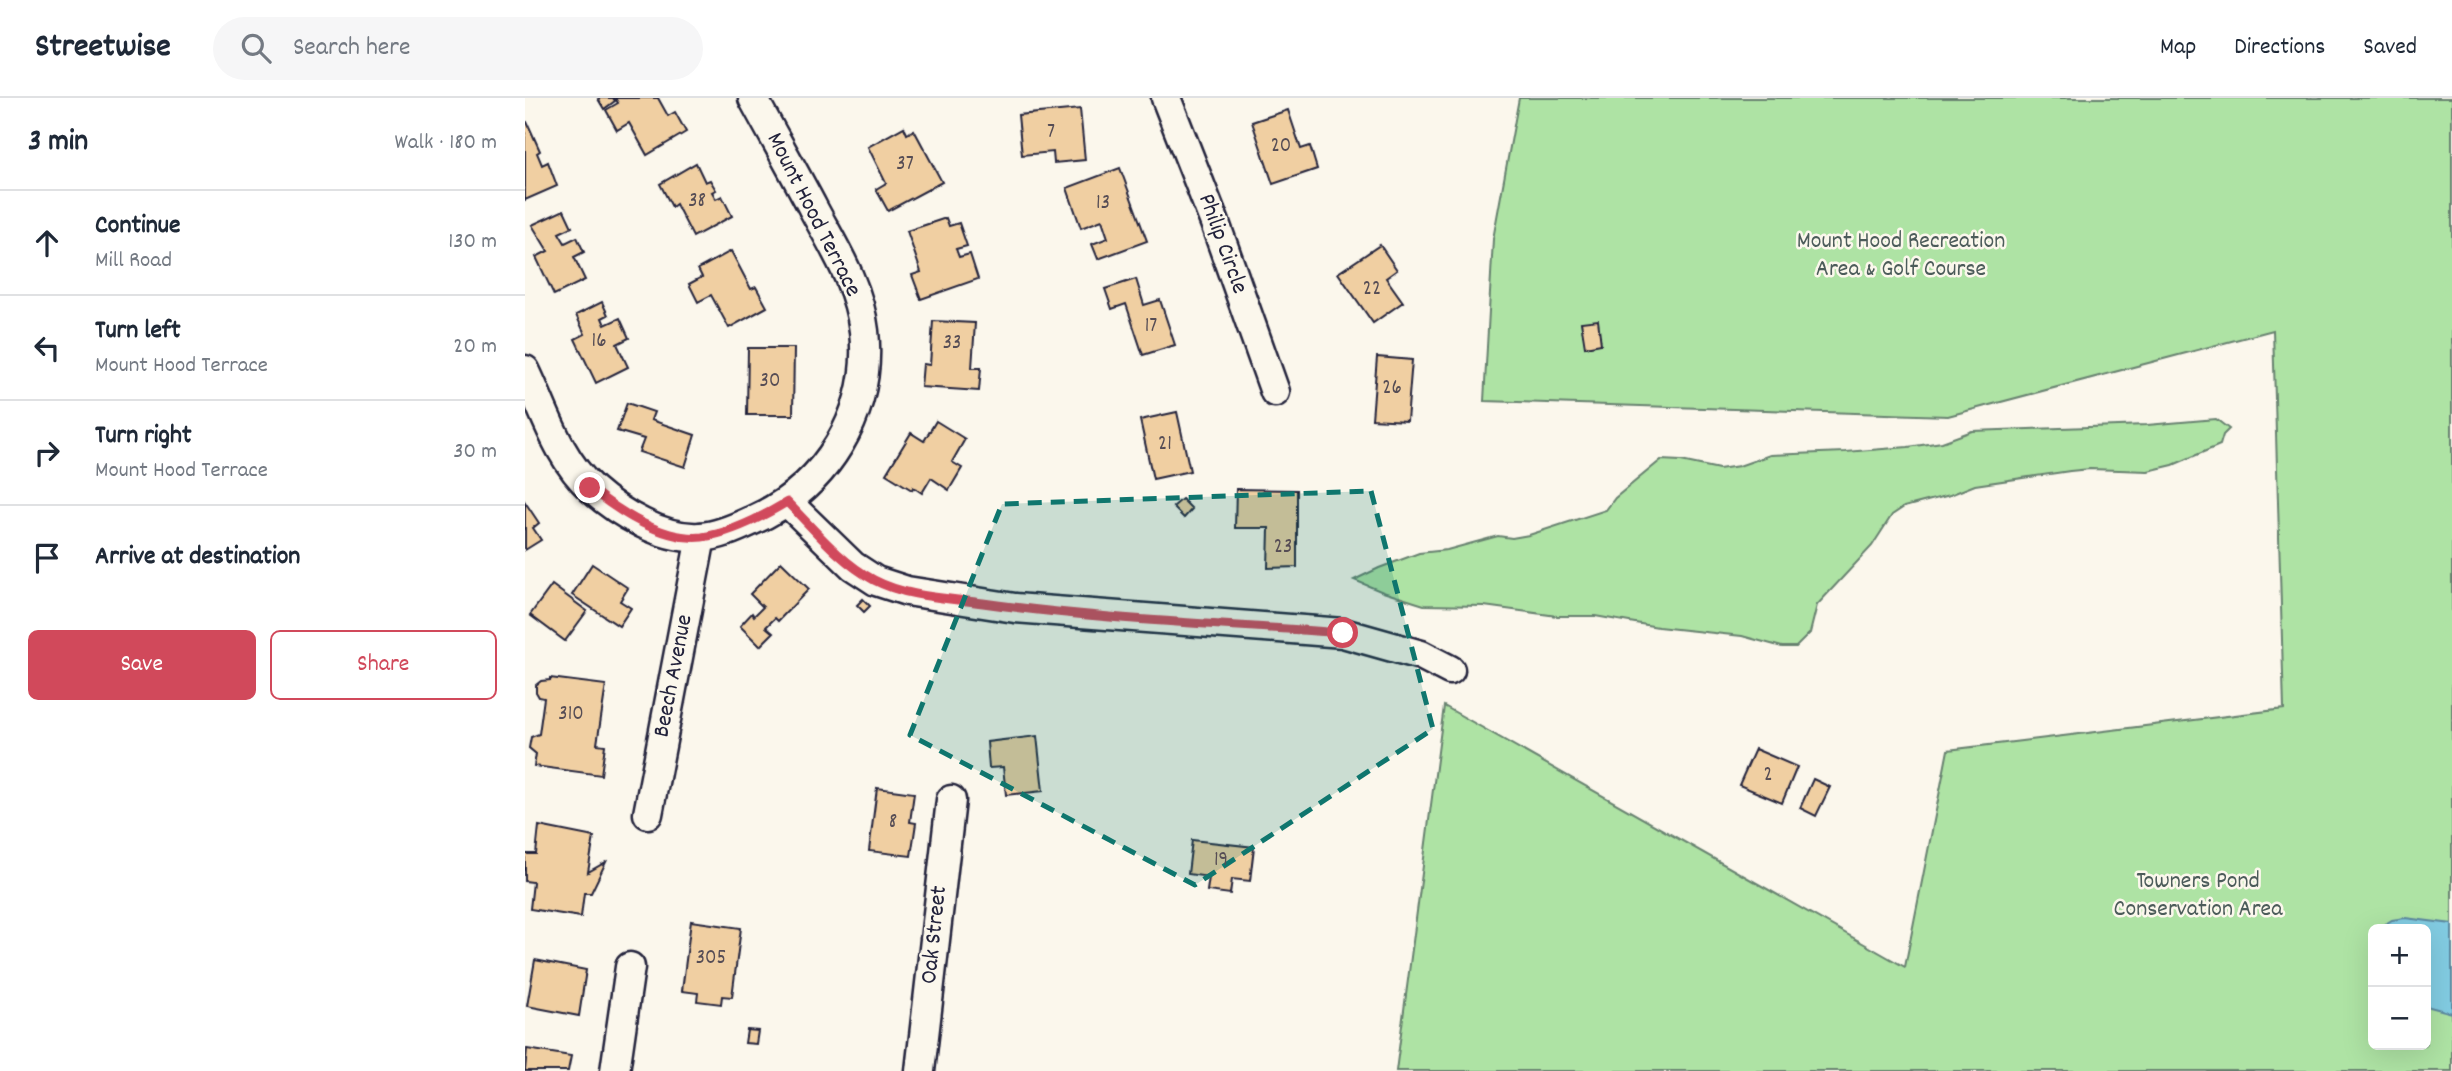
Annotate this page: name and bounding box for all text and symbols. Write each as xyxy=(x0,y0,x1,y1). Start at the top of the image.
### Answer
search box xyxy=(213,17,703,80)
text: Streetwise xyxy=(35,25,171,72)
icon: search xyxy=(237,29,275,67)
text: Search here xyxy=(293,30,410,67)
text: Map xyxy=(2160,31,2196,65)
text: Directions xyxy=(2234,31,2325,65)
text: Saved xyxy=(2363,31,2417,65)
house number: 7 xyxy=(1047,118,1055,148)
text: 3 min xyxy=(28,122,88,165)
text: Walk · 180 m xyxy=(394,127,497,160)
street label: Mount Hood Terrace xyxy=(757,127,869,303)
house number: 20 xyxy=(1271,132,1291,162)
house number: 37 xyxy=(896,150,914,180)
house number: 38 xyxy=(688,187,706,217)
house number: 13 xyxy=(1096,189,1110,219)
street label: Philip Circle xyxy=(1188,189,1256,299)
text: Continue xyxy=(95,208,180,245)
icon: ahead xyxy=(28,224,66,262)
park label: Mount Hood Recreation Area & Golf Course xyxy=(1797,225,2005,287)
text: 130 m xyxy=(448,226,497,259)
text: Mill Road xyxy=(95,245,172,278)
house number: 22 xyxy=(1363,275,1381,305)
house number: 17 xyxy=(1145,312,1157,342)
text: Turn left xyxy=(95,313,181,350)
house number: 16 xyxy=(592,327,606,357)
icon: left xyxy=(28,329,66,367)
house number: 33 xyxy=(943,329,961,359)
text: 20 m xyxy=(453,331,497,364)
text: Mount Hood Terrace xyxy=(95,350,268,383)
house number: 30 xyxy=(760,367,780,397)
house number: 26 xyxy=(1382,374,1402,404)
text: Turn right xyxy=(95,418,192,455)
house number: 21 xyxy=(1158,430,1172,460)
icon: right xyxy=(28,434,66,472)
text: 30 m xyxy=(453,436,497,469)
text: Mount Hood Terrace xyxy=(95,455,268,488)
route end xyxy=(574,472,605,503)
house number: 23 xyxy=(1274,533,1292,563)
icon: arrive xyxy=(28,539,66,577)
text: Arrive at destination xyxy=(95,539,300,576)
street label: Beech Avenue xyxy=(645,612,703,740)
route start xyxy=(1327,617,1358,648)
button: Save xyxy=(28,630,256,700)
button: Share xyxy=(270,630,497,700)
house number: 310 xyxy=(558,700,584,730)
house number: 2 xyxy=(1763,761,1773,791)
house number: 8 xyxy=(889,808,897,838)
house number: 19 xyxy=(1214,846,1228,876)
park label: Towners Pond Conservation Area xyxy=(2114,865,2283,927)
street label: Oak Street xyxy=(913,884,957,986)
map controls xyxy=(2368,924,2431,1050)
button: + xyxy=(2368,924,2431,987)
house number: 305 xyxy=(696,944,726,974)
button: − xyxy=(2368,987,2431,1050)

